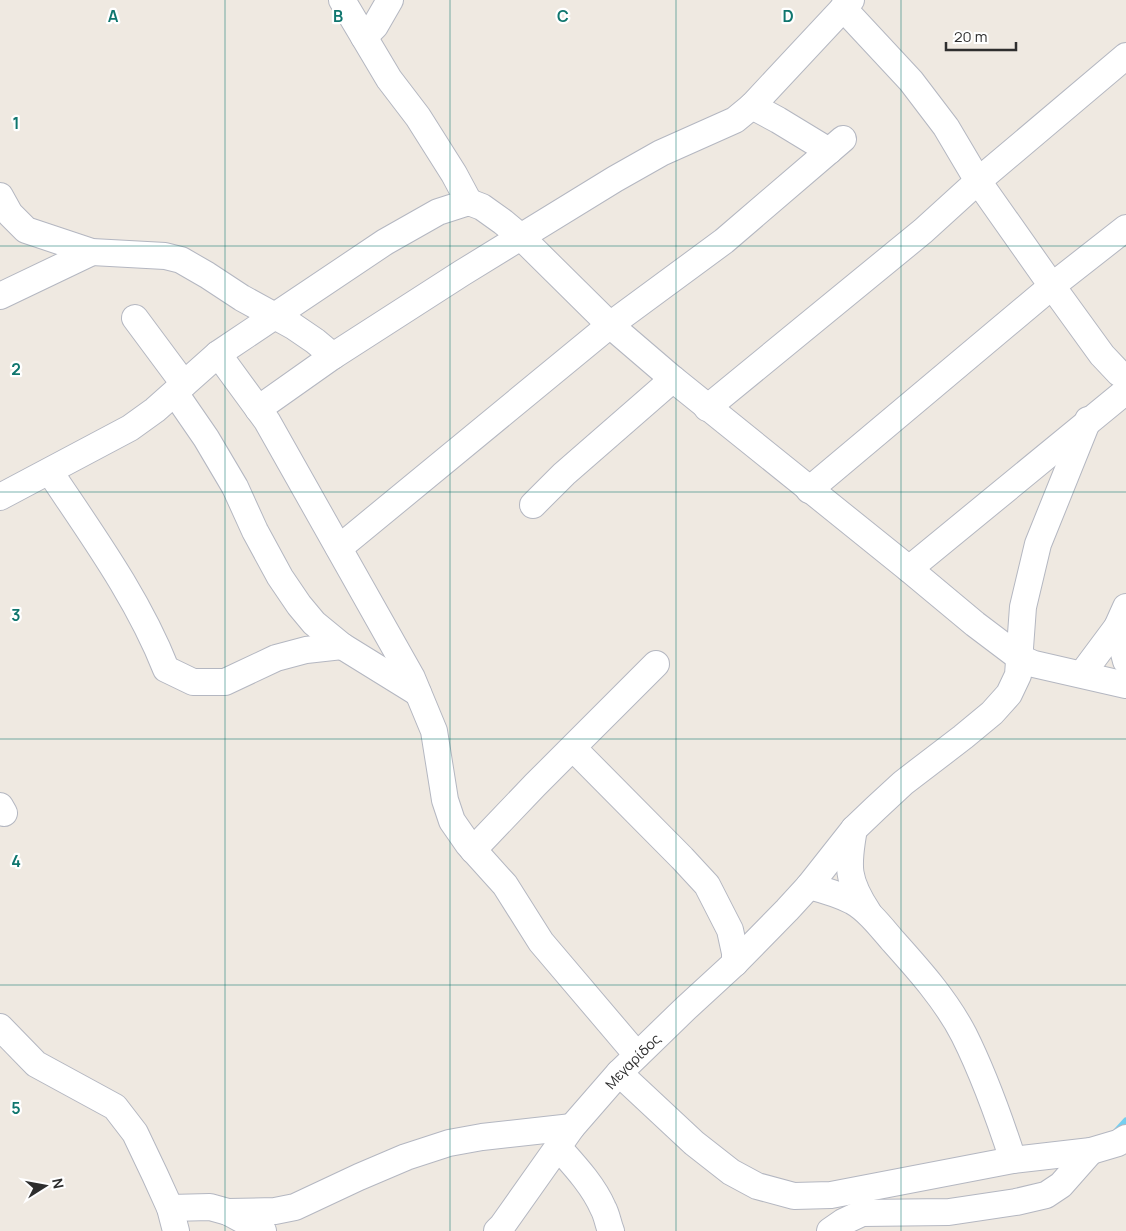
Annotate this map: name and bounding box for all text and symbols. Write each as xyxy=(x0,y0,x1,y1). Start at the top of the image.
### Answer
text: A xyxy=(108,5,119,27)
text: B xyxy=(333,5,343,27)
text: C xyxy=(557,5,569,27)
text: D xyxy=(782,5,794,27)
scale bar xyxy=(946,20,1016,52)
text: 20 m xyxy=(954,26,987,47)
text: 1 xyxy=(12,112,20,134)
text: 2 xyxy=(11,358,21,380)
text: 3 xyxy=(11,604,21,626)
text: 4 xyxy=(11,850,21,872)
street label: Μεγαρίδος xyxy=(600,1029,664,1092)
text: 5 xyxy=(11,1097,21,1119)
north arrow xyxy=(20,1161,70,1211)
text: N xyxy=(48,1177,69,1190)

